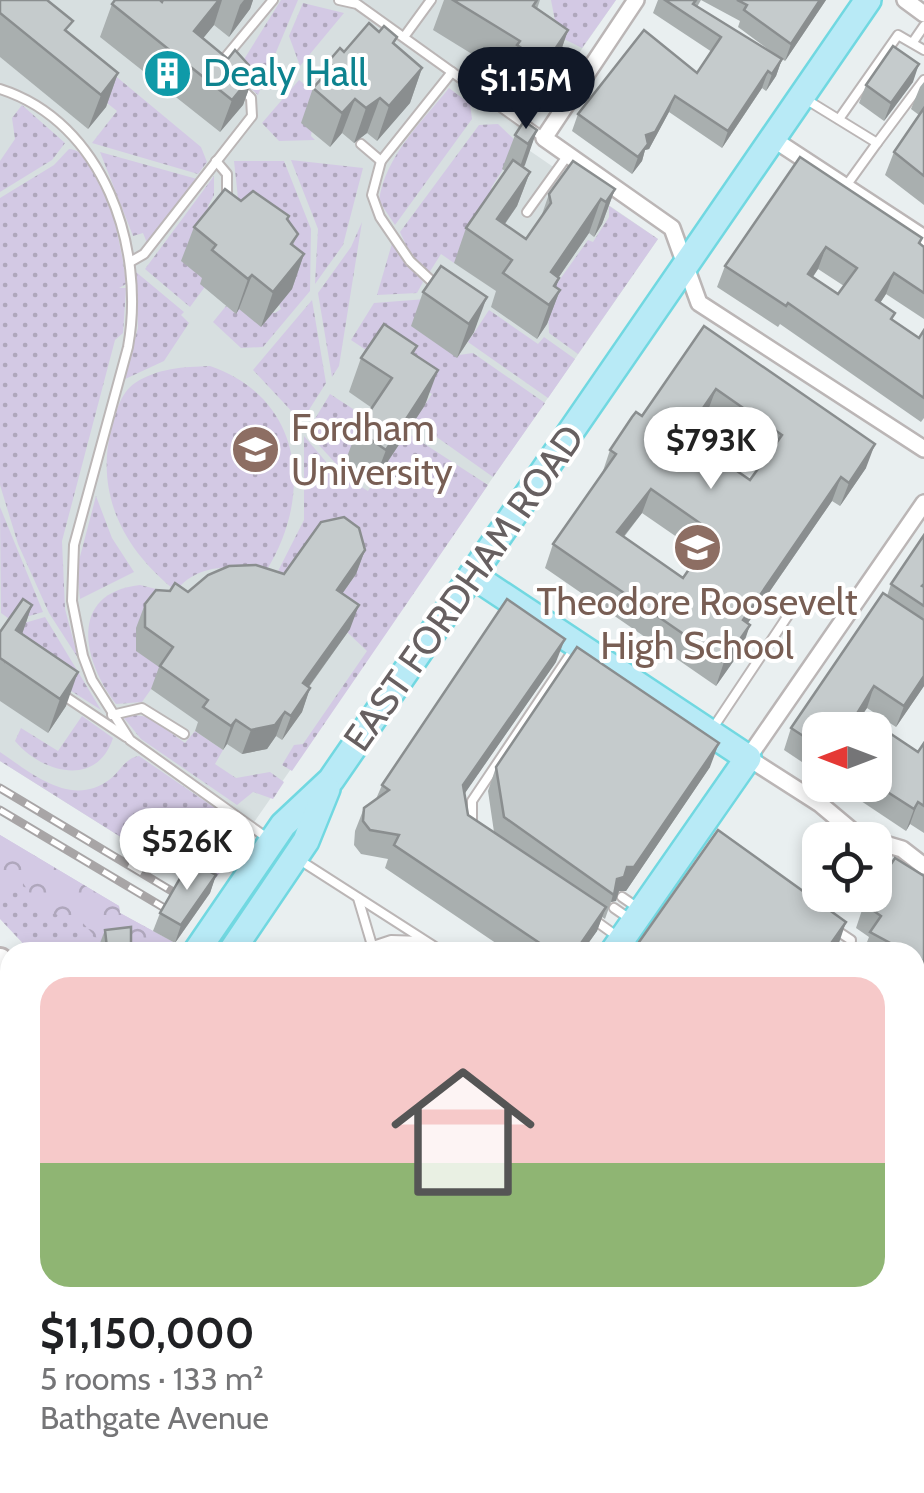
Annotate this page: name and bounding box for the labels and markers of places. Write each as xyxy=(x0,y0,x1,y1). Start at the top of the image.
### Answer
building icon: Dealy Hall xyxy=(142,47,194,99)
pin: $1.15M xyxy=(445,47,607,132)
place label: Dealy Hall xyxy=(203,49,367,96)
place label: Fordham University xyxy=(291,404,453,495)
pin: $793K xyxy=(641,407,781,492)
school or university icon: Fordham University xyxy=(230,424,282,476)
school or university icon: Theodore Roosevelt High School xyxy=(671,522,723,574)
place label: Theodore Roosevelt High School xyxy=(537,578,858,669)
pin: $526K xyxy=(117,808,257,893)

